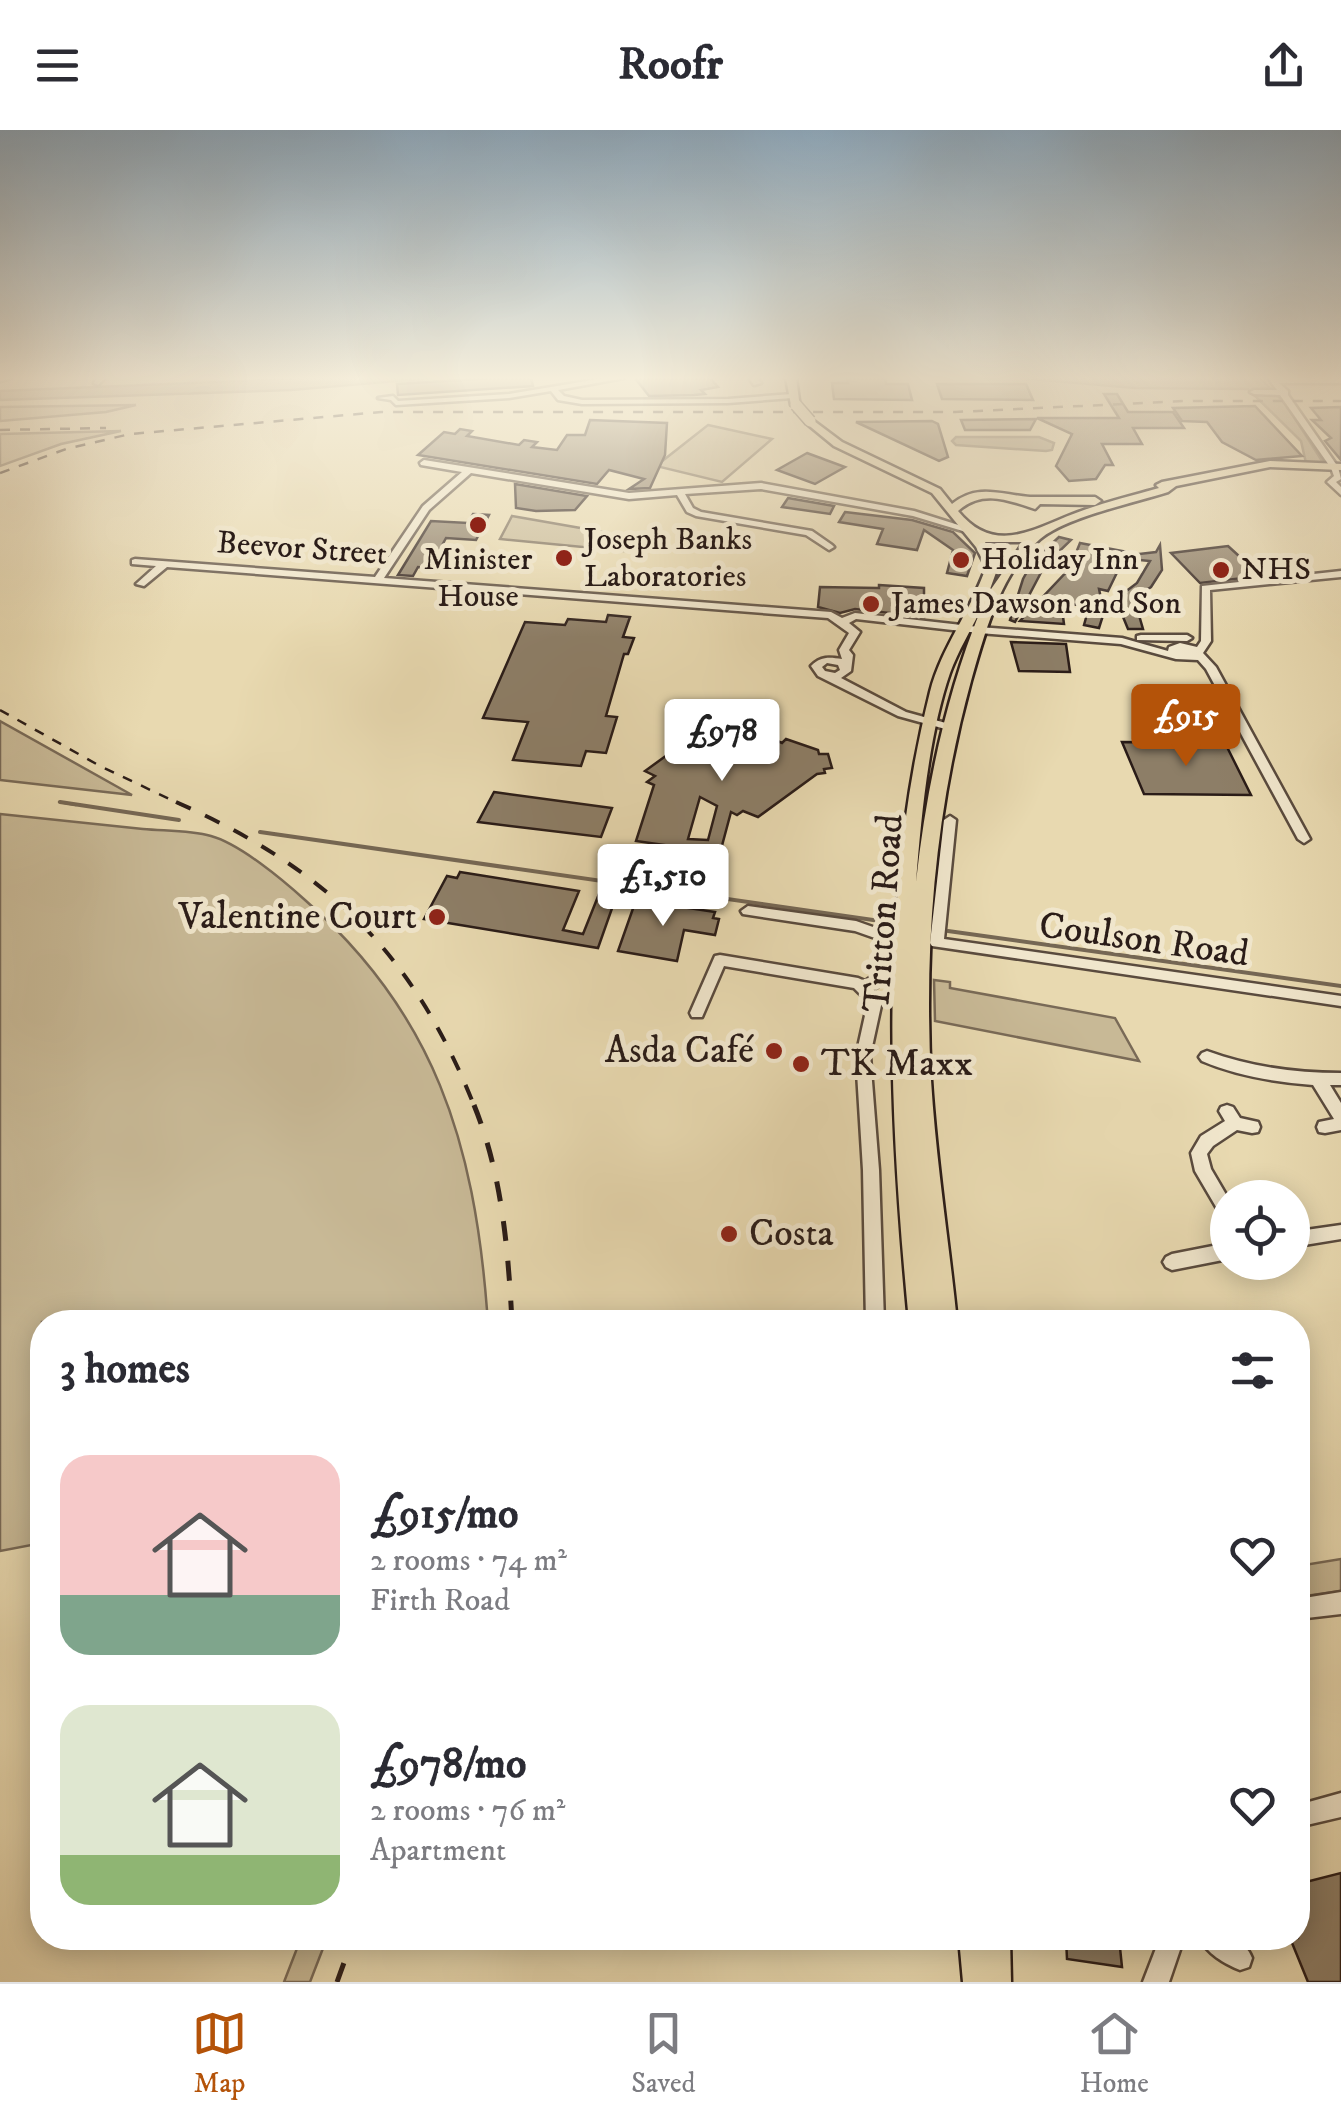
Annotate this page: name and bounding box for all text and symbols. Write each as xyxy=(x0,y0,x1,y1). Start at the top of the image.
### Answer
text: Roofr xyxy=(618,37,723,93)
icon: menu xyxy=(30,38,85,93)
icon: share xyxy=(1256,38,1311,93)
marker: Minister House xyxy=(467,514,489,536)
place label: Joseph Banks Laboratories xyxy=(581,520,752,597)
street label: Beevor Street xyxy=(216,523,388,575)
place label: Minister House xyxy=(424,540,532,617)
place label: Holiday Inn xyxy=(981,540,1139,580)
marker: Joseph Banks Laboratories xyxy=(553,547,575,569)
marker: Holiday Inn xyxy=(950,549,972,571)
place label: NHS xyxy=(1241,550,1311,590)
marker: NHS xyxy=(1210,559,1232,581)
place label: James Dawson and Son xyxy=(888,584,1181,624)
marker: James Dawson and Son xyxy=(860,593,882,615)
pin: £915 xyxy=(1127,684,1245,769)
text: £915 xyxy=(1153,696,1219,736)
pin: £978 xyxy=(663,699,781,784)
text: £978 xyxy=(687,711,758,751)
street label: Tritton Road xyxy=(853,812,915,1014)
pin: £1,510 xyxy=(582,844,744,929)
text: £1,510 xyxy=(620,856,706,896)
place label: Valentine Court xyxy=(178,893,417,941)
street label: Coulson Road xyxy=(1036,902,1252,978)
marker: Valentine Court xyxy=(426,906,448,928)
place label: Asda Café xyxy=(605,1027,754,1075)
marker: Asda Café xyxy=(763,1040,785,1062)
place label: TK Maxx xyxy=(821,1040,973,1088)
marker: TK Maxx xyxy=(790,1053,812,1075)
map controls xyxy=(1210,1180,1310,1280)
button: locate xyxy=(1210,1180,1310,1280)
place label: Costa xyxy=(749,1210,834,1258)
marker: Costa xyxy=(718,1223,740,1245)
icon: filters xyxy=(1225,1343,1280,1398)
text: 3 homes xyxy=(60,1344,190,1396)
text: £915/mo xyxy=(370,1489,518,1541)
icon: home xyxy=(140,1495,260,1615)
icon: heart xyxy=(1225,1528,1280,1583)
text: 2 rooms · 74 m² xyxy=(370,1541,567,1581)
text: Firth Road xyxy=(370,1581,510,1621)
text: £978/mo xyxy=(370,1739,526,1791)
icon: home xyxy=(140,1745,260,1865)
icon: heart xyxy=(1225,1778,1280,1833)
text: 2 rooms · 76 m² xyxy=(370,1791,565,1831)
text: Apartment xyxy=(370,1831,506,1871)
tab: Map xyxy=(192,2006,247,2101)
tab: Saved xyxy=(631,2006,696,2101)
tab: Home xyxy=(1080,2006,1149,2101)

